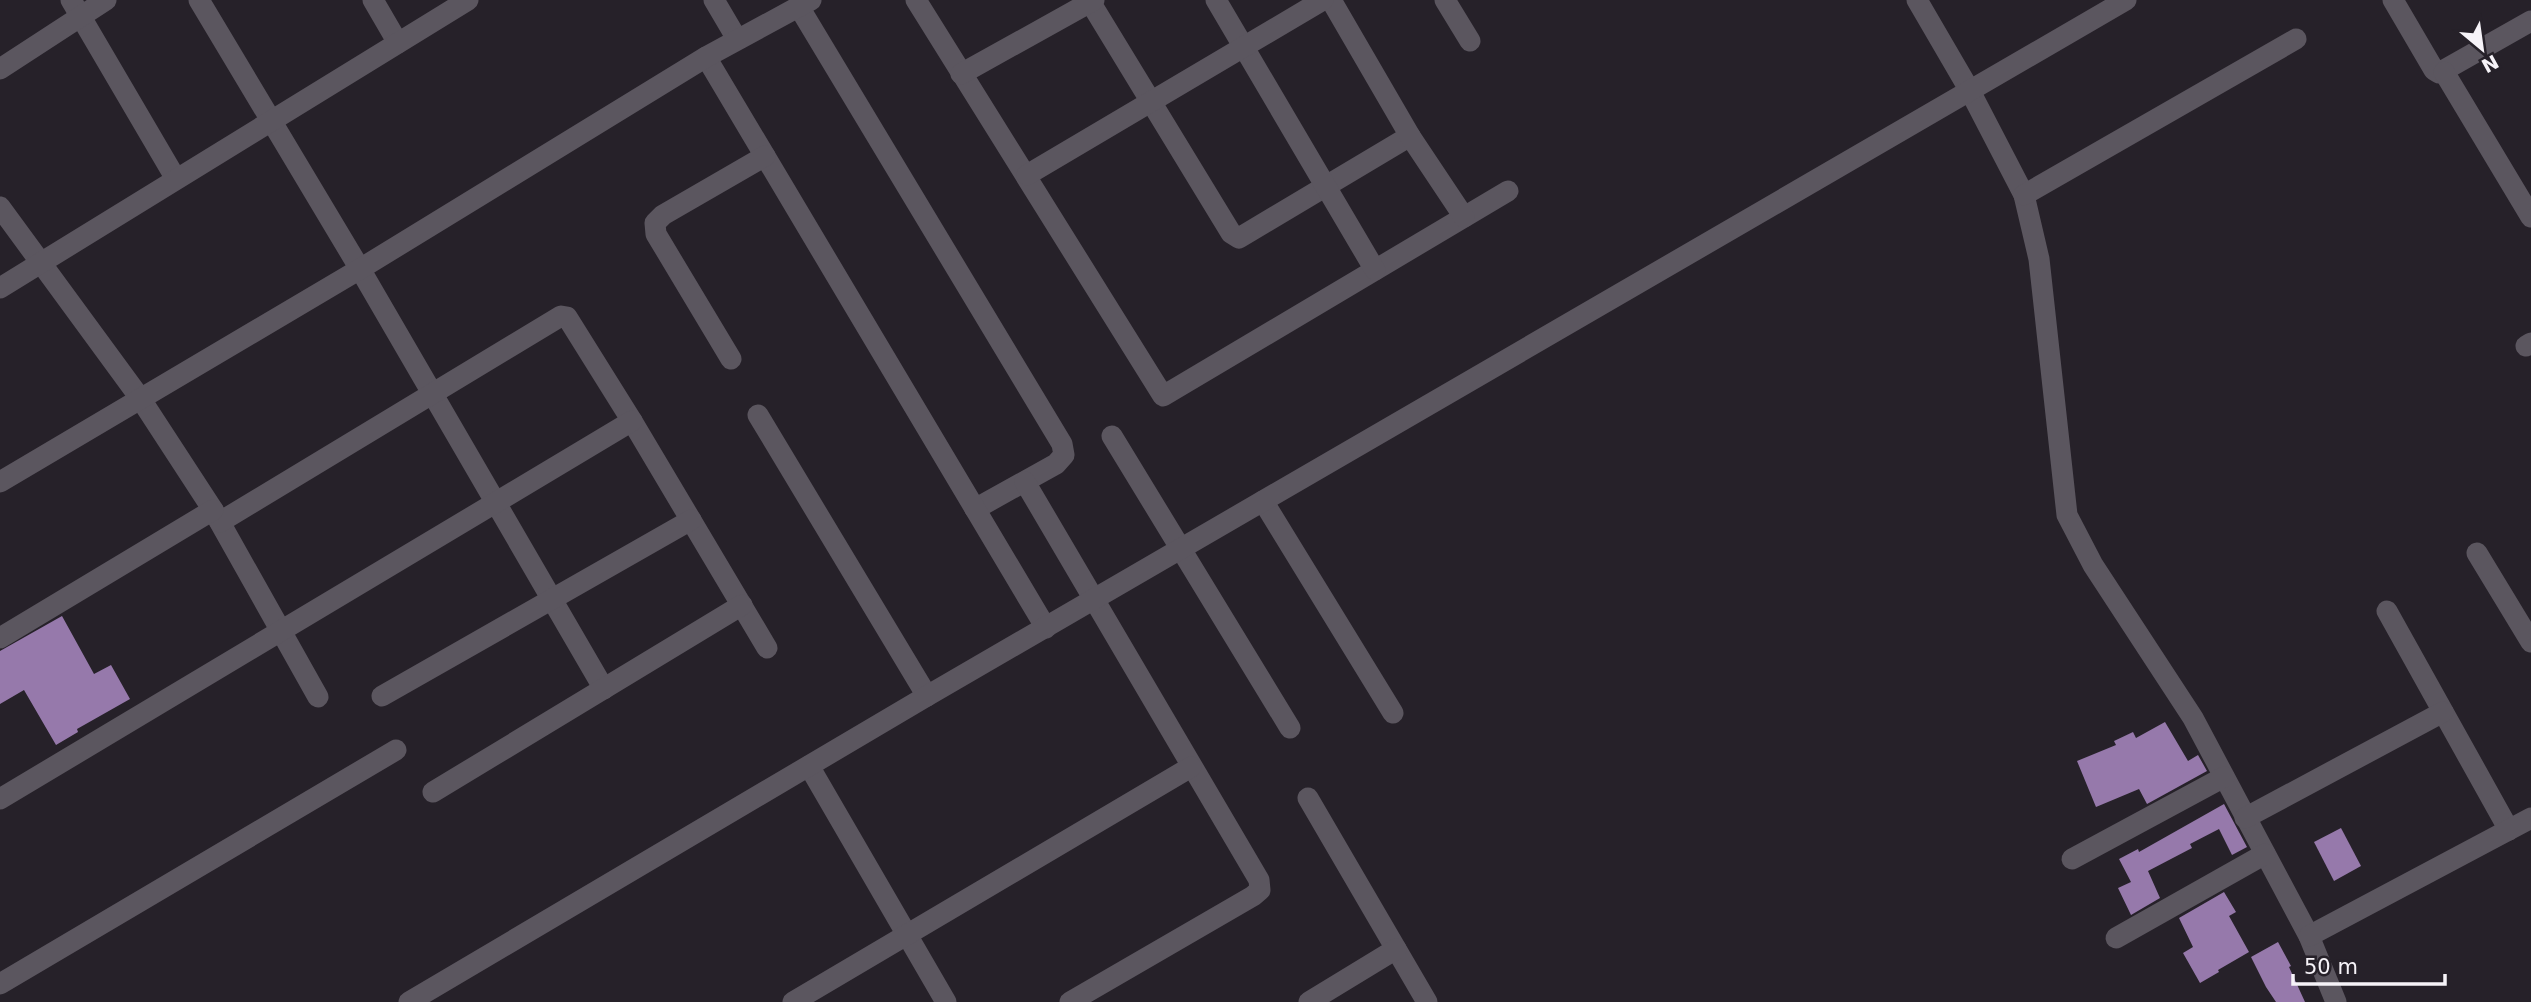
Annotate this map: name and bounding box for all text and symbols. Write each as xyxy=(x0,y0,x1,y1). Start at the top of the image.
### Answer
north arrow xyxy=(2447,14,2517,84)
text: N xyxy=(2478,50,2503,77)
scale bar xyxy=(2293,942,2445,986)
text: 50 m xyxy=(2304,955,2358,979)

